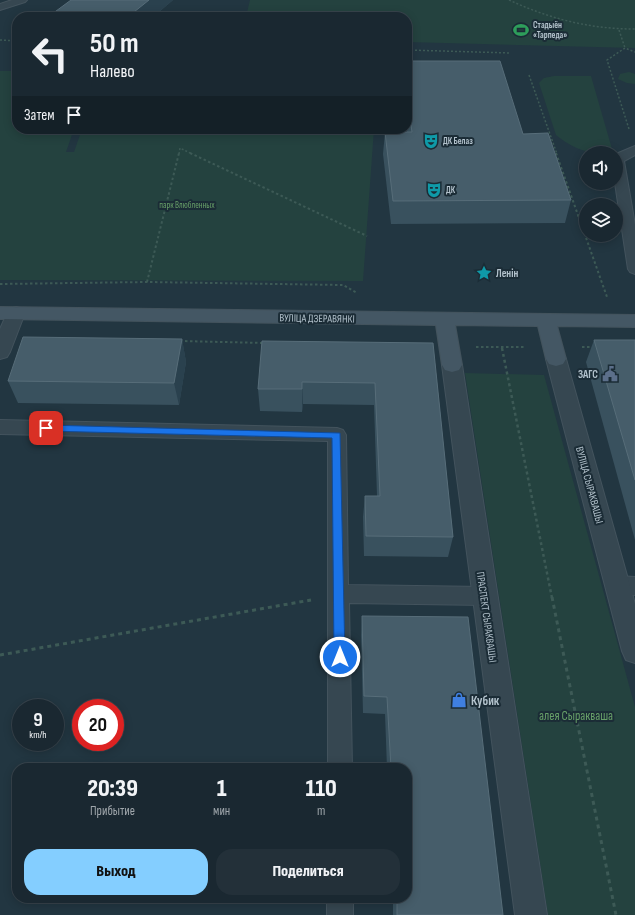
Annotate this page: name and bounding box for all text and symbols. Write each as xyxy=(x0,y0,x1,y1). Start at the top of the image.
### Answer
place label: Стадыён «Тарпеда» xyxy=(533,20,567,41)
sports icon: Стадыён «Тарпеда» xyxy=(512,21,530,39)
text: 50 m xyxy=(90,27,139,60)
icon: left xyxy=(24,28,76,80)
text: Налево xyxy=(90,61,135,82)
icon: arrive xyxy=(63,104,85,126)
text: Затем xyxy=(24,106,55,125)
theatre icon: ДК Белаз xyxy=(422,132,440,150)
place label: ДК Белаз xyxy=(443,136,473,147)
map controls xyxy=(579,146,623,242)
button: sound xyxy=(579,146,623,190)
theatre icon: ДК xyxy=(425,181,443,199)
place label: ДК xyxy=(446,185,456,196)
button: layers xyxy=(579,198,623,242)
park label: парк Влюбленных xyxy=(159,200,215,211)
place icon: Ленін xyxy=(475,264,493,282)
place label: Ленін xyxy=(496,267,518,280)
street label: ВУЛІЦА ДЗЕРАВЯНКІ xyxy=(279,311,355,326)
public building icon: ЗАГС xyxy=(601,365,619,383)
place label: ЗАГС xyxy=(578,368,598,381)
pin xyxy=(29,411,63,445)
icon: arrive xyxy=(35,417,57,439)
street label: ВУЛІЦА СЫРАКВАШЫ xyxy=(573,445,606,525)
street label: ПРАСПЕКТ СЫРАКВАШЫ xyxy=(474,571,499,663)
position arrow xyxy=(319,636,361,678)
shop icon: Кубик xyxy=(450,691,468,709)
place label: Кубик xyxy=(471,693,500,709)
speed limit sign: 20 xyxy=(72,699,124,751)
text: 9 xyxy=(33,708,43,732)
park label: алея Сыракваша xyxy=(539,708,613,724)
text: km/h xyxy=(29,729,47,741)
text: 20:39 xyxy=(87,774,138,803)
text: 1 xyxy=(217,774,227,803)
text: 110 xyxy=(305,774,337,803)
text: Прибытие xyxy=(90,803,135,819)
text: мин xyxy=(213,803,230,819)
text: m xyxy=(317,803,325,819)
button: Выход xyxy=(24,849,208,895)
button: Поделиться xyxy=(216,849,400,895)

